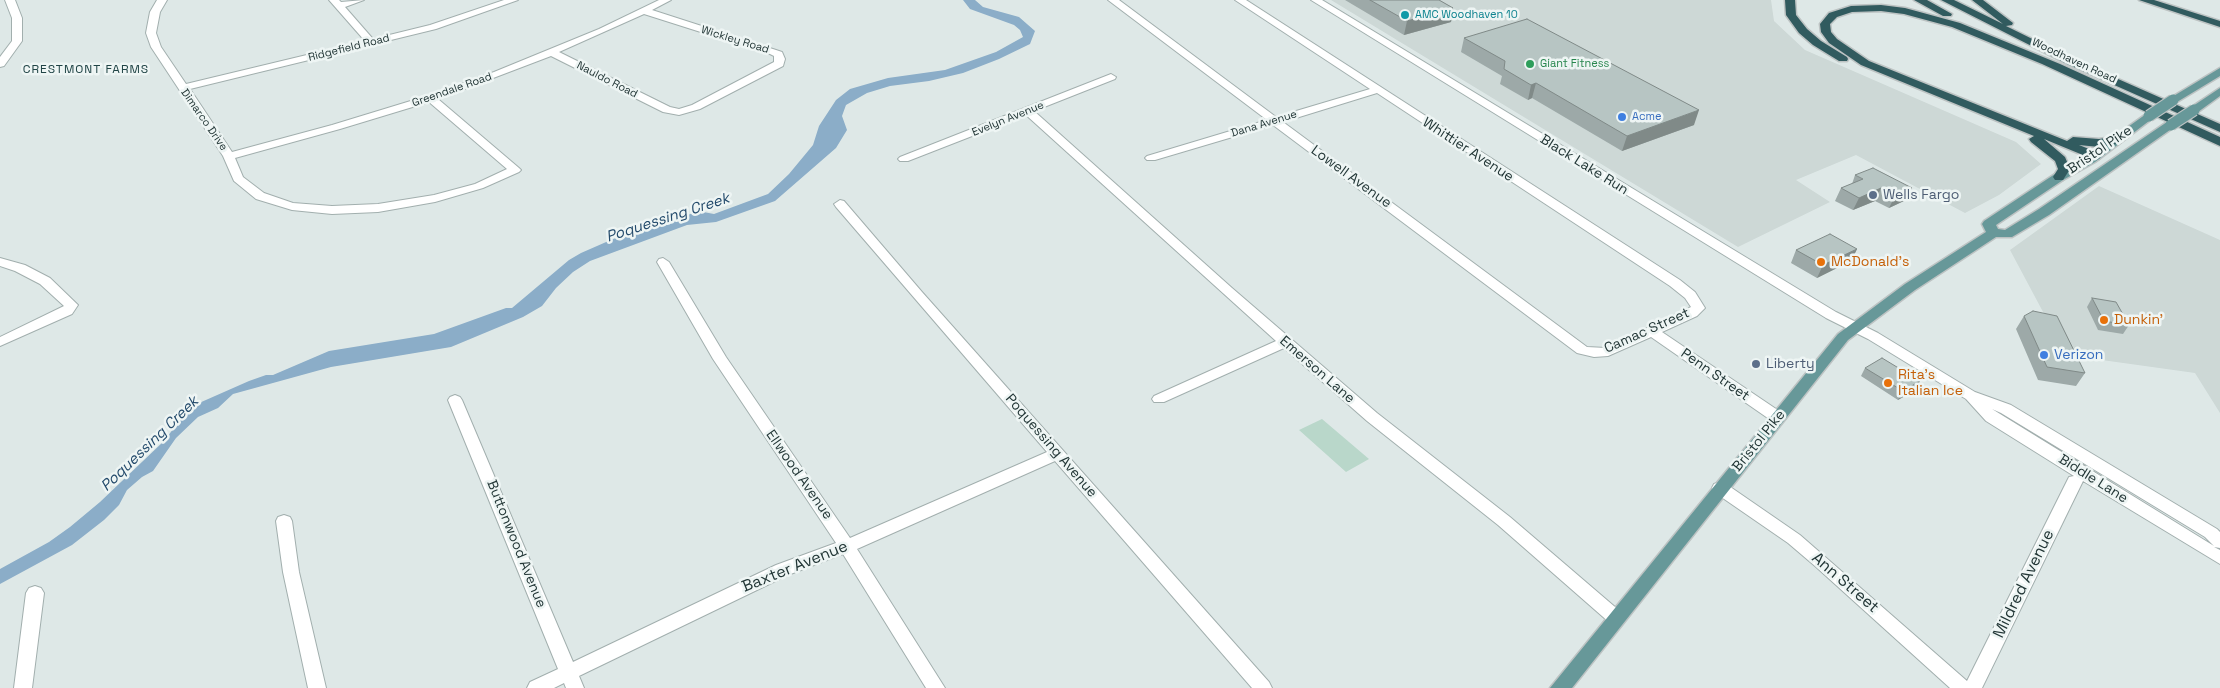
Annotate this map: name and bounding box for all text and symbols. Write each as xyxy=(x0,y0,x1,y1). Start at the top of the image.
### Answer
place label: AMC Woodhaven 10 xyxy=(1415,8,1518,22)
marker: AMC Woodhaven 10 xyxy=(1399,9,1411,21)
street label: Wickley Road xyxy=(699,23,771,57)
street label: Ridgefield Road xyxy=(307,31,391,65)
street label: Woodhaven Road xyxy=(2030,36,2118,86)
place label: Giant Fitness xyxy=(1540,57,1609,71)
marker: Giant Fitness xyxy=(1524,58,1536,70)
street label: Nauldo Road xyxy=(574,59,640,101)
district label: CRESTMONT FARMS xyxy=(21,63,151,77)
street label: Greendale Road xyxy=(410,70,494,110)
street label: Dimarco Drive xyxy=(178,87,230,153)
street label: Evelyn Avenue xyxy=(970,99,1046,139)
street label: Dana Avenue xyxy=(1229,108,1299,140)
place label: Acme xyxy=(1632,110,1661,124)
marker: Acme xyxy=(1616,111,1628,123)
street label: Whittier Avenue xyxy=(1419,114,1517,186)
street label: Bristol Pike xyxy=(2064,122,2136,178)
street label: Black Lake Run xyxy=(1537,131,1631,199)
street label: Lowell Avenue xyxy=(1307,142,1395,212)
place label: Wells Fargo xyxy=(1883,187,1959,203)
marker: Wells Fargo xyxy=(1867,189,1879,201)
water label: Poquessing Creek xyxy=(604,190,732,246)
place label: McDonald's xyxy=(1831,254,1909,270)
marker: McDonald's xyxy=(1815,256,1827,268)
street label: Camac Street xyxy=(1602,305,1692,357)
place label: Dunkin' xyxy=(2114,312,2163,328)
marker: Dunkin' xyxy=(2098,314,2110,326)
street label: Emerson Lane xyxy=(1276,333,1358,407)
street label: Penn Street xyxy=(1677,345,1753,405)
place label: Verizon xyxy=(2054,347,2103,363)
marker: Verizon xyxy=(2038,349,2050,361)
place label: Liberty xyxy=(1766,356,1815,372)
marker: Liberty xyxy=(1750,358,1762,370)
place label: Rita's Italian Ice xyxy=(1898,367,1963,400)
marker: Rita's Italian Ice xyxy=(1882,377,1894,389)
street label: Poquessing Avenue xyxy=(1002,391,1100,501)
water label: Poquessing Creek xyxy=(97,393,203,495)
street label: Bristol Pike xyxy=(1729,407,1789,475)
street label: Ellwood Avenue xyxy=(762,427,836,523)
street label: Biddle Lane xyxy=(2055,451,2131,507)
street label: Buttonwood Avenue xyxy=(483,478,549,610)
street label: Mildred Avenue xyxy=(1989,527,2059,641)
street label: Baxter Avenue xyxy=(739,537,851,597)
street label: Ann Street xyxy=(1807,549,1883,617)

